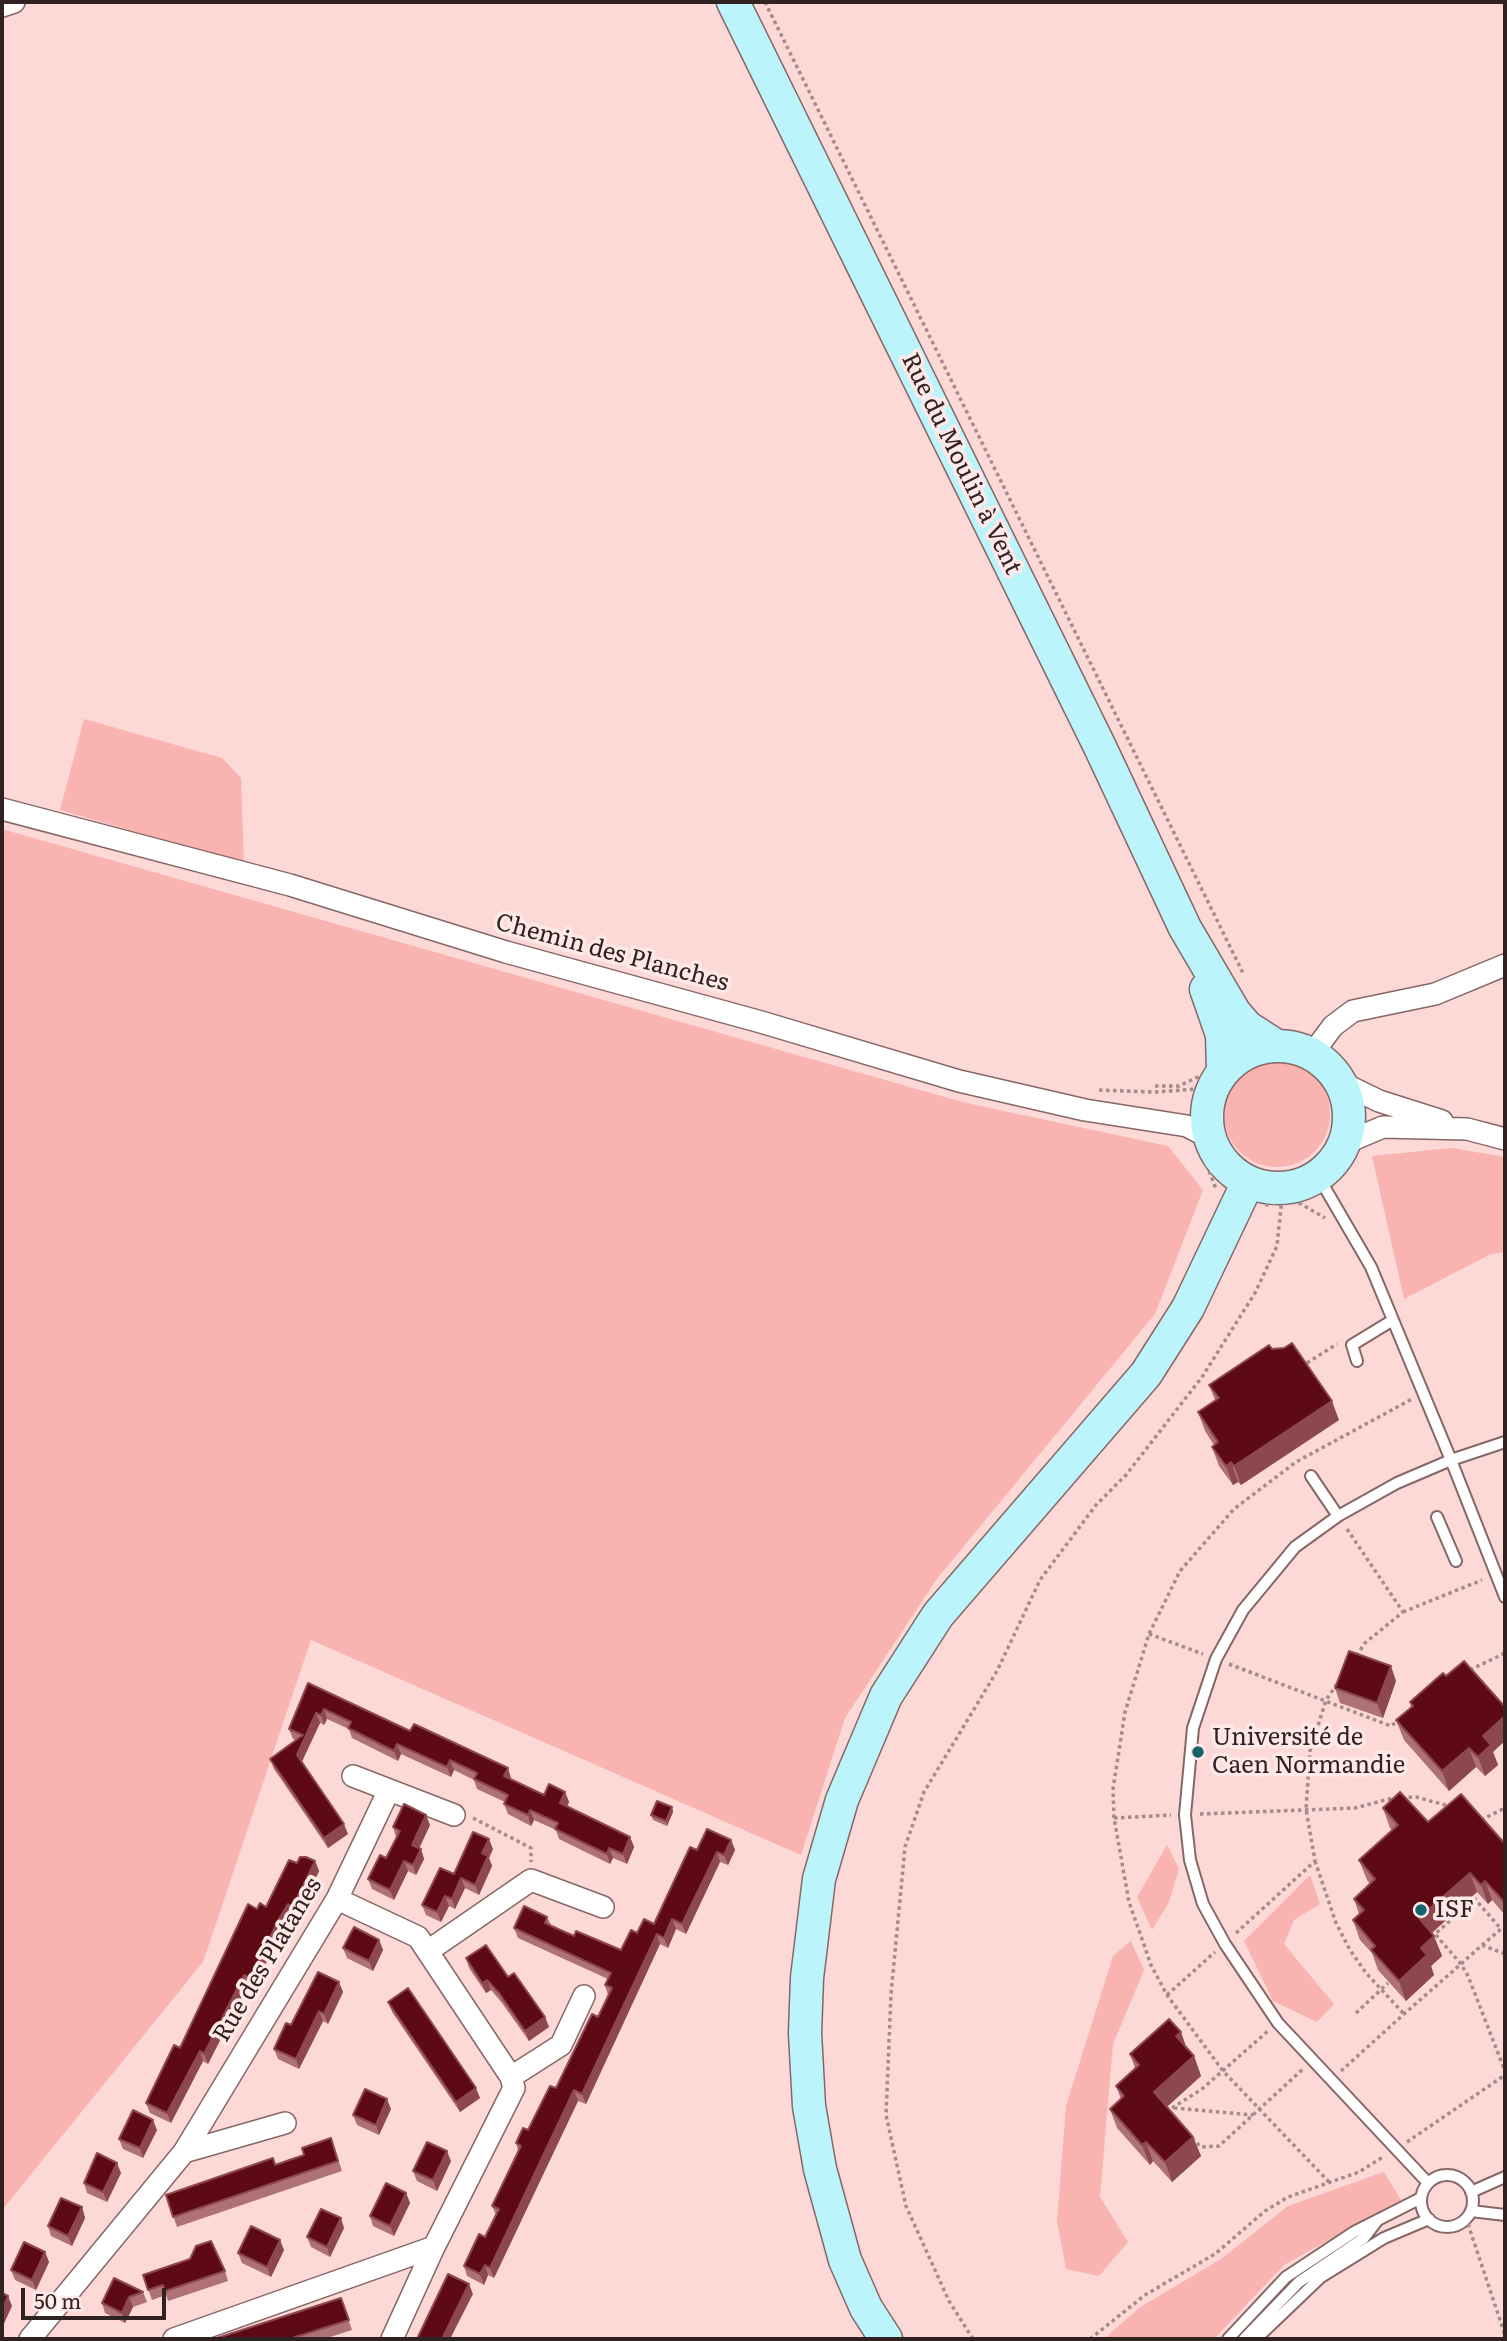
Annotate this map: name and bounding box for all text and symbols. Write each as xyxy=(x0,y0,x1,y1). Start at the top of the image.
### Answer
street label: Rue du Moulin à Vent xyxy=(895,349,1027,579)
street label: Chemin des Planches xyxy=(492,908,732,998)
place label: Université de Caen Normandie xyxy=(1212,1724,1405,1780)
marker: Université de Caen Normandie xyxy=(1190,1744,1206,1760)
street label: Rue des Platanes xyxy=(208,1873,328,2047)
place label: ISF xyxy=(1435,1896,1474,1924)
marker: ISF xyxy=(1413,1902,1429,1918)
scale bar xyxy=(24,2274,170,2318)
text: 50 m xyxy=(34,2284,81,2315)

